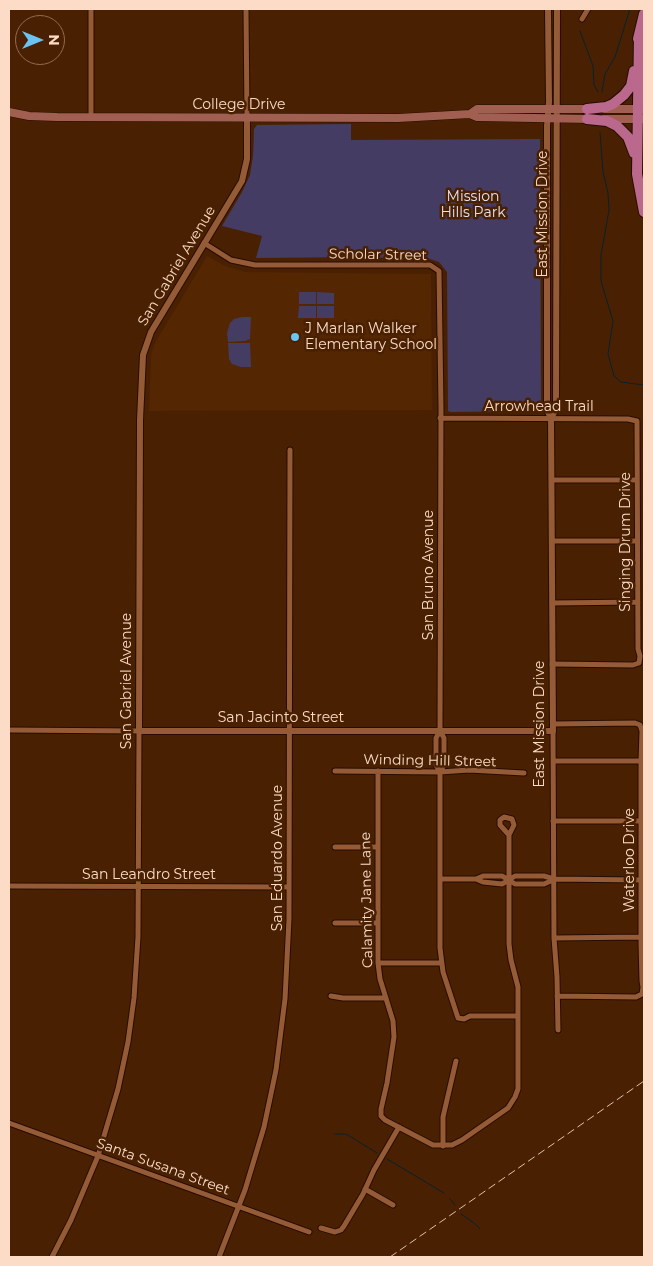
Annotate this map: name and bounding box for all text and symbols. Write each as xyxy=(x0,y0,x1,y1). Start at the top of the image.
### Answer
north arrow xyxy=(15,15,65,65)
text: N xyxy=(45,34,63,46)
street label: College Drive xyxy=(193,97,285,113)
street label: East Mission Drive xyxy=(535,151,551,277)
park label: Mission Hills Park xyxy=(440,189,506,222)
street label: San Gabriel Avenue xyxy=(135,203,219,329)
street label: Scholar Street xyxy=(329,246,427,264)
place label: J Marlan Walker Elementary School xyxy=(305,321,437,354)
marker: J Marlan Walker Elementary School xyxy=(289,331,301,343)
street label: Arrowhead Trail xyxy=(484,399,594,415)
street label: Singing Drum Drive xyxy=(618,472,634,612)
street label: San Bruno Avenue xyxy=(421,510,437,640)
street label: San Gabriel Avenue xyxy=(119,613,135,749)
street label: East Mission Drive xyxy=(532,661,548,787)
street label: San Jacinto Street xyxy=(218,710,344,726)
street label: Winding Hill Street xyxy=(363,751,497,771)
street label: San Eduardo Avenue xyxy=(270,785,286,931)
street label: Waterloo Drive xyxy=(622,808,638,912)
street label: Calamity Jane Lane xyxy=(357,832,377,968)
street label: San Leandro Street xyxy=(82,867,216,883)
street label: Santa Susana Street xyxy=(94,1135,232,1199)

